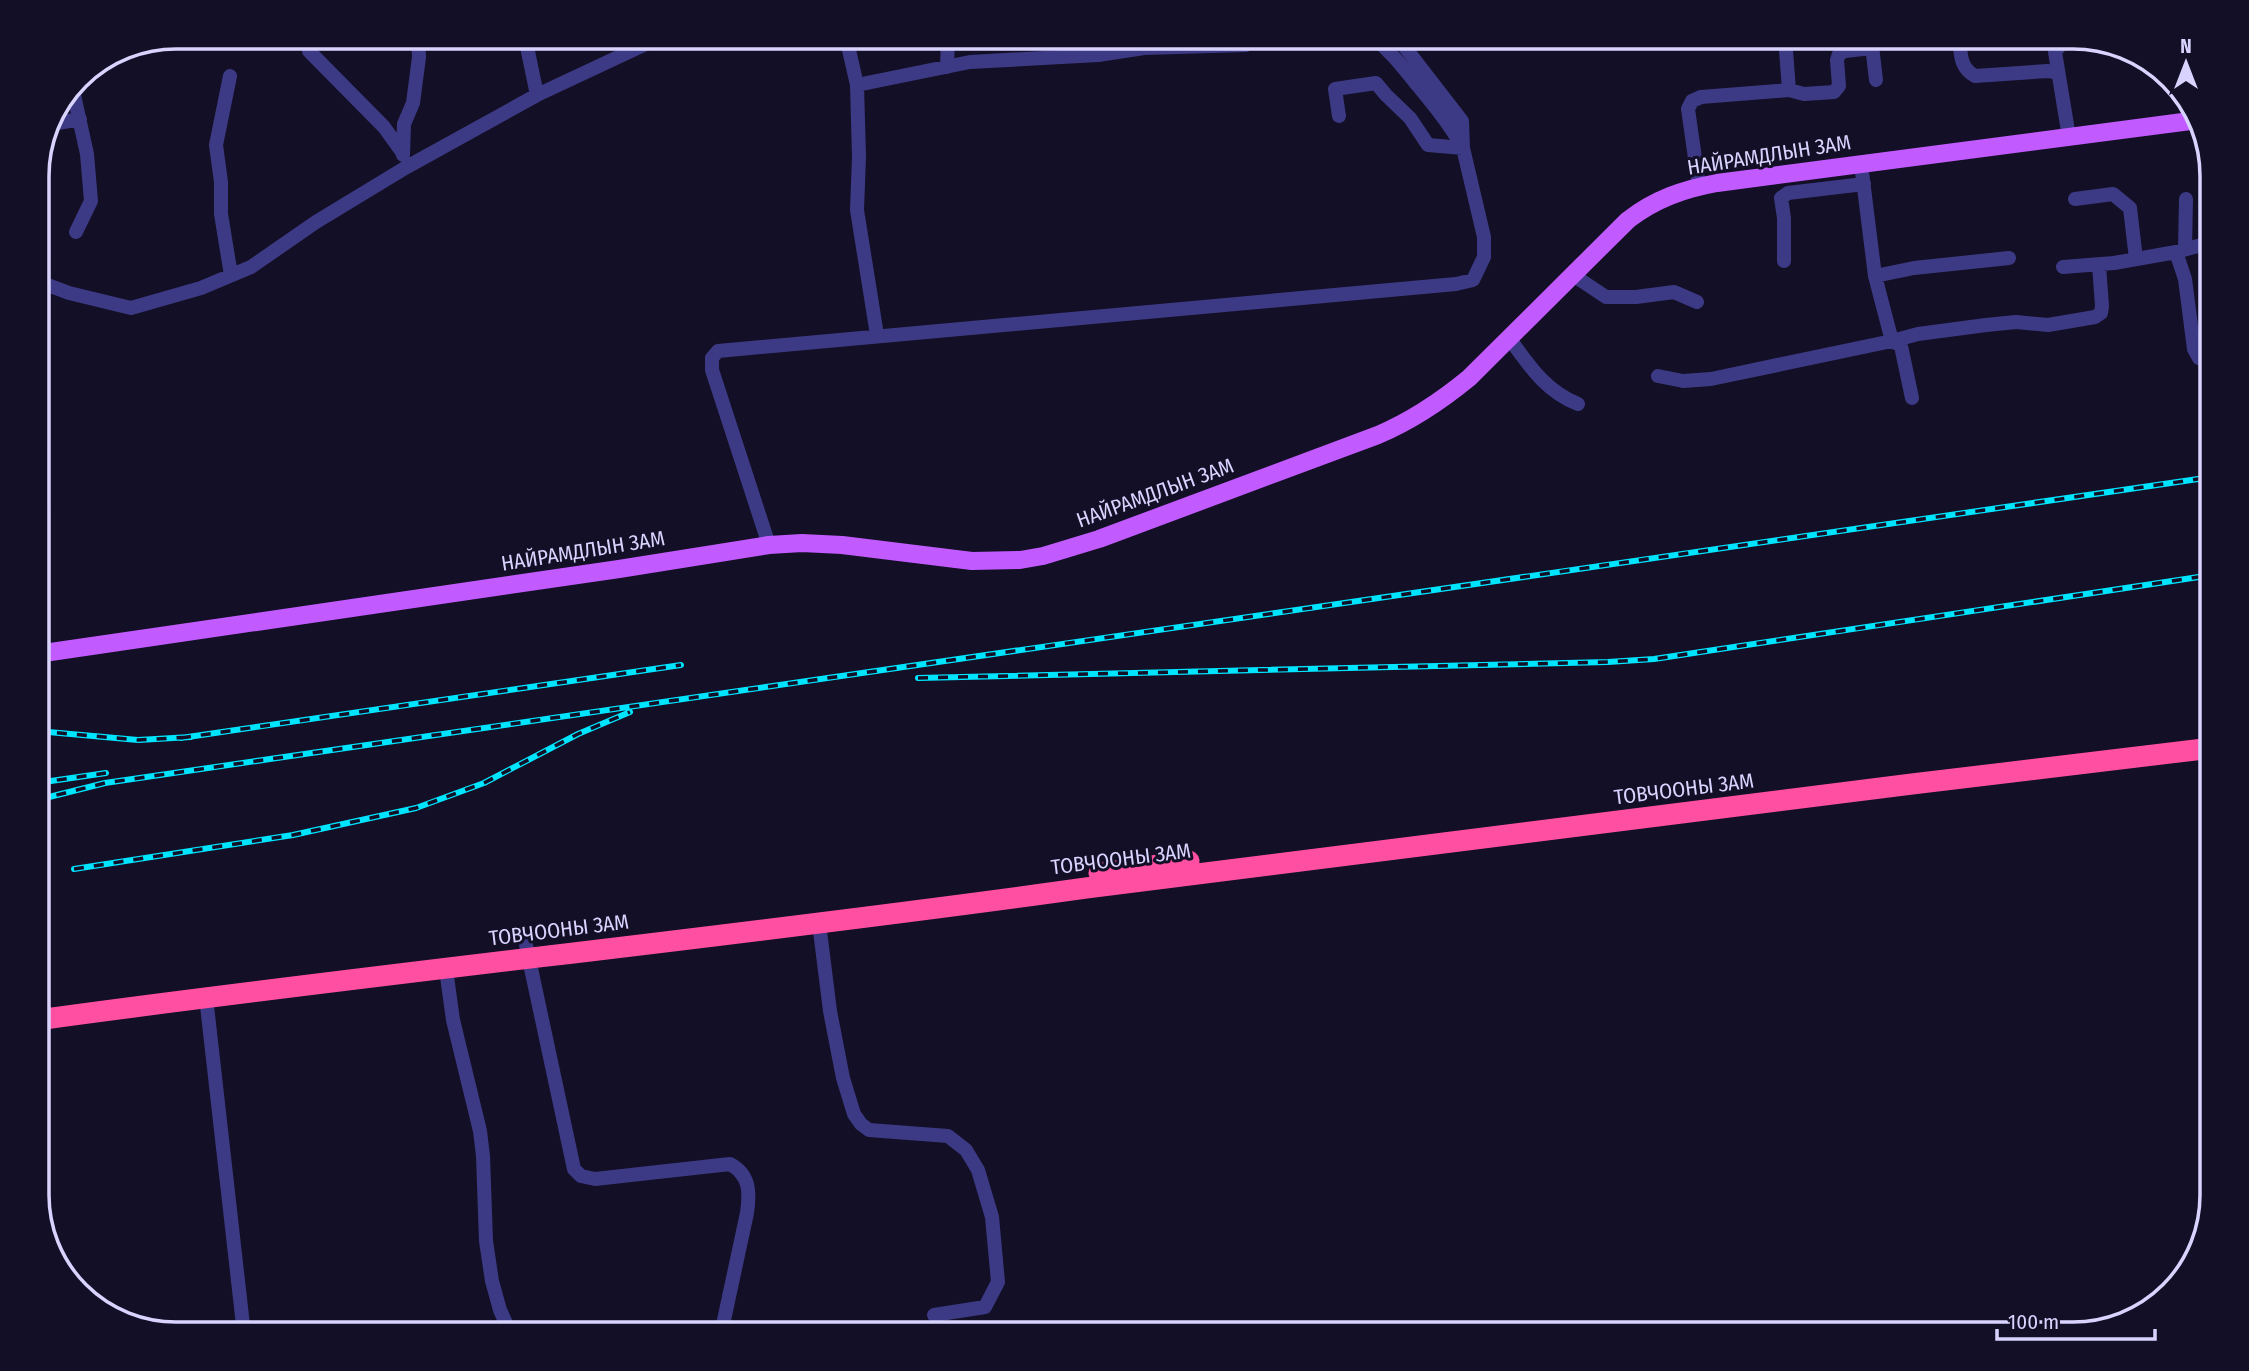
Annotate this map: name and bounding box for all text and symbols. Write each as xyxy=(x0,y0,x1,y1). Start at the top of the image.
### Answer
north arrow xyxy=(2151,28,2221,98)
text: N xyxy=(2180,35,2192,58)
street label: НАЙРАМДЛЫН ЗАМ xyxy=(1685,129,1853,181)
street label: НАЙРАМДЛЫН ЗАМ xyxy=(1073,453,1237,533)
street label: НАЙРАМДЛЫН ЗАМ xyxy=(499,525,667,577)
street label: ТОВЧООНЫ ЗАМ xyxy=(1613,768,1755,810)
street label: ТОВЧООНЫ ЗАМ xyxy=(1050,838,1192,880)
street label: ТОВЧООНЫ ЗАМ xyxy=(488,909,630,951)
scale bar xyxy=(1997,1298,2154,1342)
text: 100 m xyxy=(2008,1309,2059,1335)

